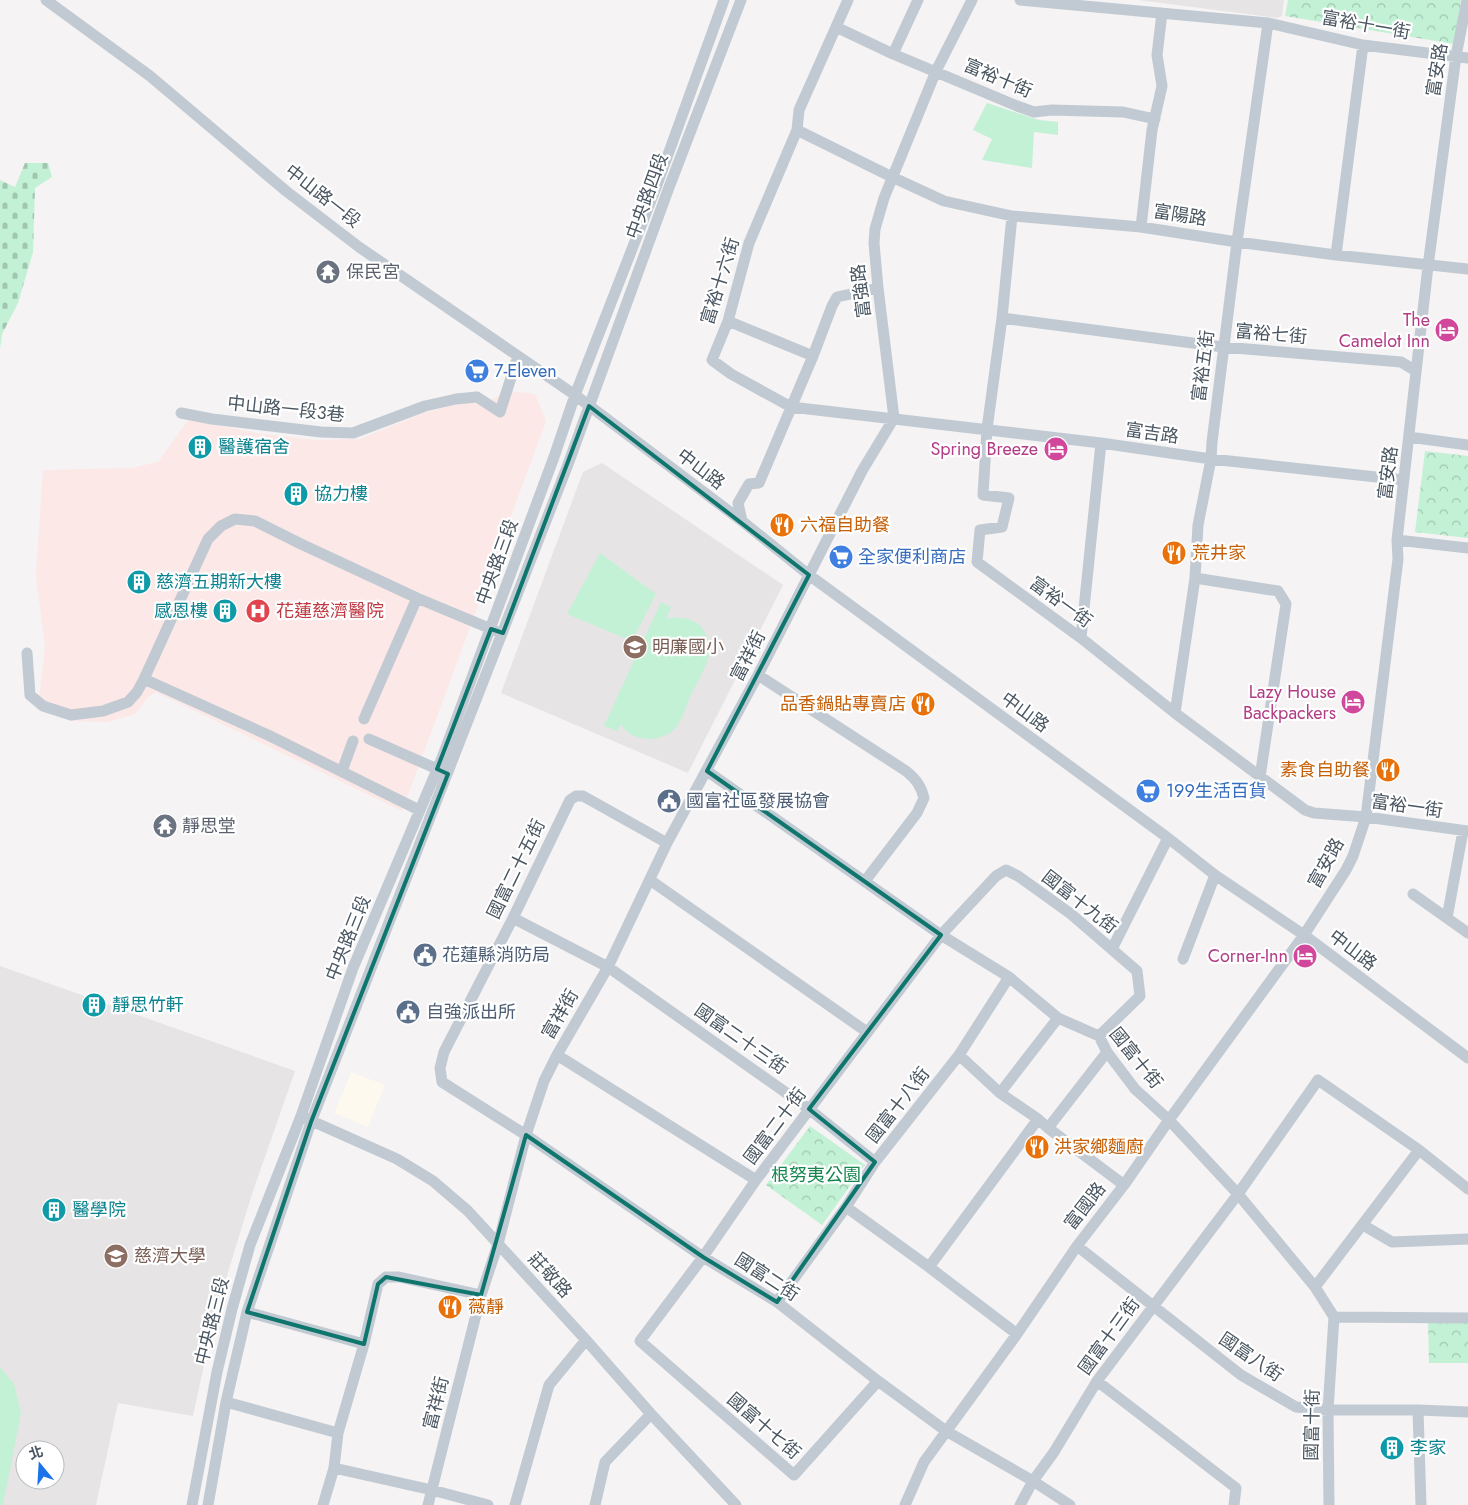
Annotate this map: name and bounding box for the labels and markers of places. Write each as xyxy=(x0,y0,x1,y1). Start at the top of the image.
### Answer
temple icon: 保民宮 xyxy=(315,259,341,285)
place label: 保民宮 xyxy=(346,259,400,285)
place label: The Camelot Inn xyxy=(1339,307,1430,354)
hotel icon: The Camelot Inn xyxy=(1434,317,1460,343)
supermarket icon: 7-Eleven xyxy=(464,358,490,384)
place label: 7-Eleven xyxy=(494,358,557,384)
building icon: 醫護宿舍 xyxy=(187,434,213,460)
place label: 醫護宿舍 xyxy=(218,434,290,460)
place label: Spring Breeze xyxy=(930,436,1038,462)
hotel icon: Spring Breeze xyxy=(1043,436,1069,462)
building icon: 協力樓 xyxy=(283,481,309,507)
place label: 協力樓 xyxy=(314,481,368,507)
restaurant icon: 六福自助餐 xyxy=(769,512,795,538)
place label: 六福自助餐 xyxy=(800,512,890,538)
restaurant icon: 荒井家 xyxy=(1161,540,1187,566)
place label: 荒井家 xyxy=(1192,540,1246,566)
supermarket icon: 全家便利商店 xyxy=(828,544,854,570)
place label: 全家便利商店 xyxy=(858,544,966,570)
building icon: 慈濟五期新大樓 xyxy=(126,569,152,595)
place label: 慈濟五期新大樓 xyxy=(156,569,282,595)
place label: 感恩樓 xyxy=(154,598,208,624)
building icon: 感恩樓 xyxy=(212,598,238,624)
hospital icon: 花蓮慈濟醫院 xyxy=(245,598,271,624)
place label: 花蓮慈濟醫院 xyxy=(276,598,384,624)
school or university icon: 明廉國小 xyxy=(622,634,648,660)
place label: 明廉國小 xyxy=(652,634,724,660)
place label: Lazy House Backpackers xyxy=(1243,679,1336,726)
hotel icon: Lazy House Backpackers xyxy=(1340,689,1366,715)
place label: 品香鍋貼專賣店 xyxy=(780,691,906,717)
restaurant icon: 品香鍋貼專賣店 xyxy=(910,691,936,717)
place label: 素食自助餐 xyxy=(1280,757,1370,783)
restaurant icon: 素食自助餐 xyxy=(1375,757,1401,783)
supermarket icon: 199生活百貨 xyxy=(1135,778,1161,804)
place label: 199生活百貨 xyxy=(1166,778,1267,804)
public building icon: 國富社區發展協會 xyxy=(656,788,682,814)
place label: 國富社區發展協會 xyxy=(686,788,830,814)
temple icon: 靜思堂 xyxy=(152,813,178,839)
place label: 靜思堂 xyxy=(182,813,236,839)
public building icon: 花蓮縣消防局 xyxy=(412,942,438,968)
place label: 花蓮縣消防局 xyxy=(442,942,550,968)
place label: Corner-Inn xyxy=(1208,943,1288,969)
hotel icon: Corner-Inn xyxy=(1292,943,1318,969)
building icon: 靜思竹軒 xyxy=(81,992,107,1018)
place label: 靜思竹軒 xyxy=(112,992,184,1018)
public building icon: 自強派出所 xyxy=(395,999,421,1025)
place label: 自強派出所 xyxy=(426,999,516,1025)
restaurant icon: 洪家鄉麵廚 xyxy=(1024,1134,1050,1160)
place label: 洪家鄉麵廚 xyxy=(1054,1134,1144,1160)
building icon: 醫學院 xyxy=(41,1197,67,1223)
place label: 醫學院 xyxy=(72,1197,126,1223)
school or university icon: 慈濟大學 xyxy=(103,1243,129,1269)
place label: 慈濟大學 xyxy=(134,1243,206,1269)
restaurant icon: 薇靜 xyxy=(437,1294,463,1320)
place label: 薇靜 xyxy=(468,1294,504,1320)
building icon: 李家 xyxy=(1379,1435,1405,1461)
place label: 李家 xyxy=(1410,1435,1446,1461)

